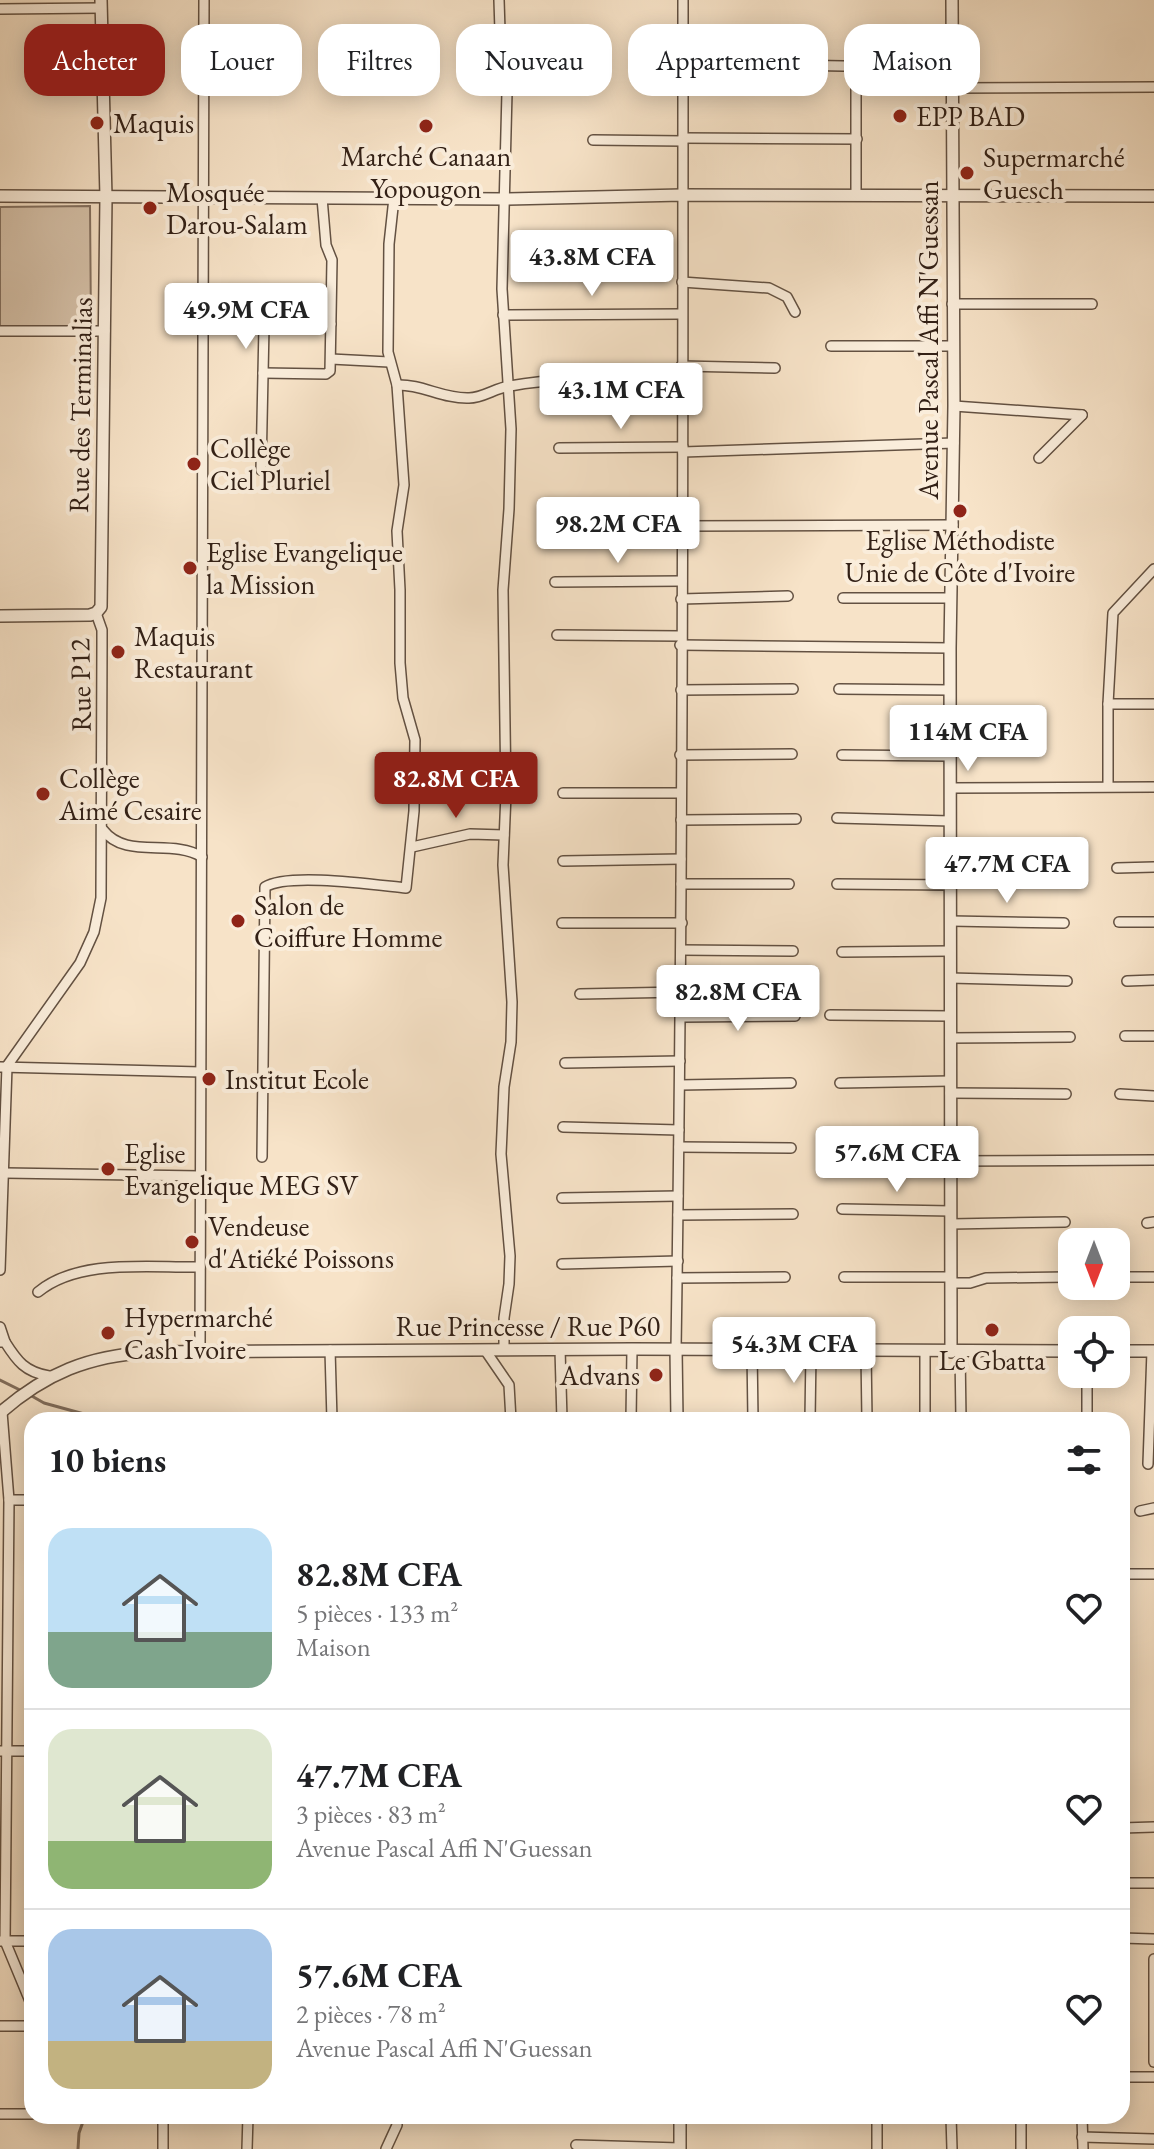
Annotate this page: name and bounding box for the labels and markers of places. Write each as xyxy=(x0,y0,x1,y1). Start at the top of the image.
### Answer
place label: EPP BAD xyxy=(916,98,1025,134)
place label: Maquis xyxy=(113,105,194,141)
marker: EPP BAD xyxy=(891,107,909,125)
marker: Maquis xyxy=(88,114,106,132)
marker: Marché Canaan Yopougon xyxy=(417,117,435,135)
place label: Marché Canaan Yopougon xyxy=(341,138,511,206)
place label: Supermarché Guesch xyxy=(983,139,1125,207)
marker: Supermarché Guesch xyxy=(958,164,976,182)
place label: Mosquée Darou-Salam xyxy=(166,174,308,242)
marker: Mosquée Darou-Salam xyxy=(141,199,159,217)
pin: 43.8M CFA xyxy=(500,230,684,298)
pin: 49.9M CFA xyxy=(154,283,338,351)
pin: 43.1M CFA xyxy=(529,363,713,431)
place label: Collège Ciel Pluriel xyxy=(210,430,331,498)
marker: Collège Ciel Pluriel xyxy=(185,455,203,473)
pin: 98.2M CFA xyxy=(526,497,710,565)
marker: Eglise Méthodiste Unie de Côte d'Ivoire xyxy=(951,502,969,520)
place label: Eglise Méthodiste Unie de Côte d'Ivoire xyxy=(845,522,1075,590)
place label: Eglise Evangelique la Mission xyxy=(206,534,403,602)
marker: Eglise Evangelique la Mission xyxy=(181,559,199,577)
place label: Maquis Restaurant xyxy=(134,618,253,686)
marker: Maquis Restaurant xyxy=(109,643,127,661)
pin: 114M CFA xyxy=(885,705,1051,773)
pin: 82.8M CFA xyxy=(364,752,548,820)
place label: Collège Aimé Cesaire xyxy=(58,760,202,828)
marker: Collège Aimé Cesaire xyxy=(34,785,52,803)
pin: 47.7M CFA xyxy=(915,837,1099,905)
place label: Salon de Coiffure Homme xyxy=(254,887,442,955)
marker: Salon de Coiffure Homme xyxy=(229,912,247,930)
pin: 82.8M CFA xyxy=(646,965,830,1033)
place label: Institut Ecole xyxy=(225,1061,369,1097)
marker: Institut Ecole xyxy=(200,1070,218,1088)
pin: 57.6M CFA xyxy=(805,1126,989,1194)
place label: Eglise Evangelique MEG SV xyxy=(124,1135,358,1203)
marker: Eglise Evangelique MEG SV xyxy=(99,1160,117,1178)
place label: Vendeuse d'Atiéké Poissons xyxy=(208,1208,394,1276)
marker: Vendeuse d'Atiéké Poissons xyxy=(183,1233,201,1251)
place label: Hypermarché Cash Ivoire xyxy=(124,1299,273,1367)
pin: 54.3M CFA xyxy=(702,1317,886,1385)
marker: Le Gbatta xyxy=(983,1321,1001,1339)
marker: Hypermarché Cash Ivoire xyxy=(99,1324,117,1342)
place label: Le Gbatta xyxy=(938,1342,1046,1378)
place label: Advans xyxy=(559,1357,640,1393)
marker: Advans xyxy=(647,1366,665,1384)

